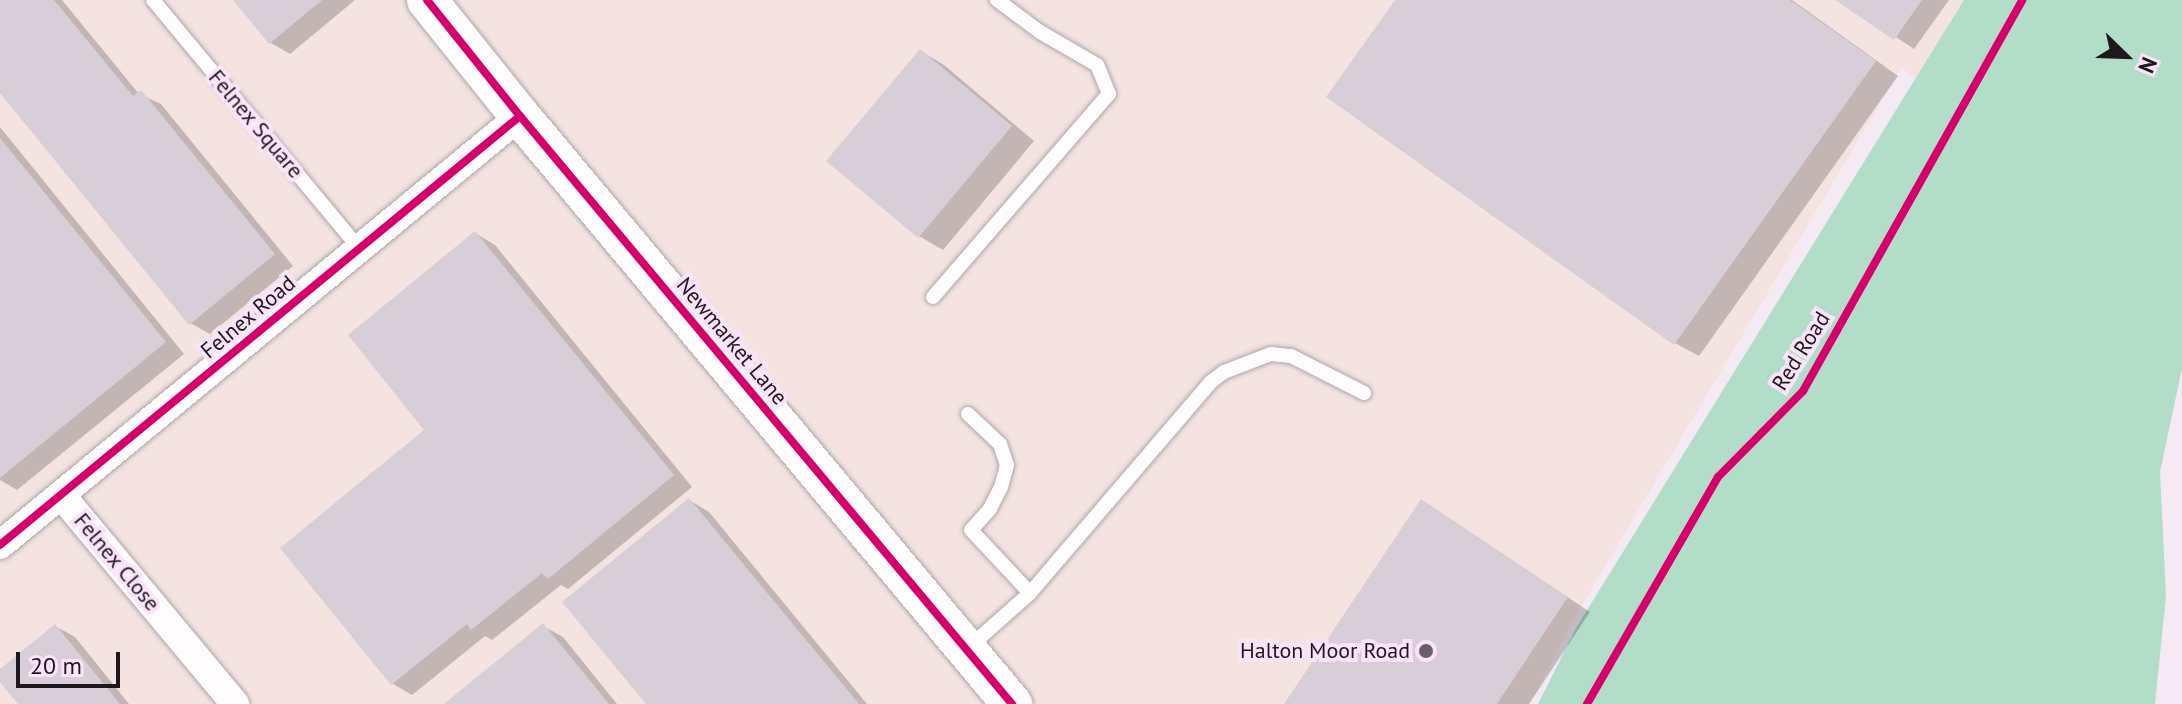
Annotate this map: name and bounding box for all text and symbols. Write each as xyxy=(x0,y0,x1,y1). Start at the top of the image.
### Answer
north arrow xyxy=(2086,16,2166,96)
text: N xyxy=(2132,53,2164,78)
street label: Felnex Square xyxy=(203,64,309,184)
street label: Felnex Road xyxy=(195,270,301,364)
street label: Newmarket Lane xyxy=(671,272,793,410)
street label: Red Road xyxy=(1767,307,1835,395)
street label: Felnex Close xyxy=(68,508,166,616)
scale bar xyxy=(20,636,124,686)
place label: Halton Moor Road xyxy=(1240,638,1410,664)
marker: Halton Moor Road xyxy=(1417,642,1435,660)
text: 20 m xyxy=(30,650,82,681)

